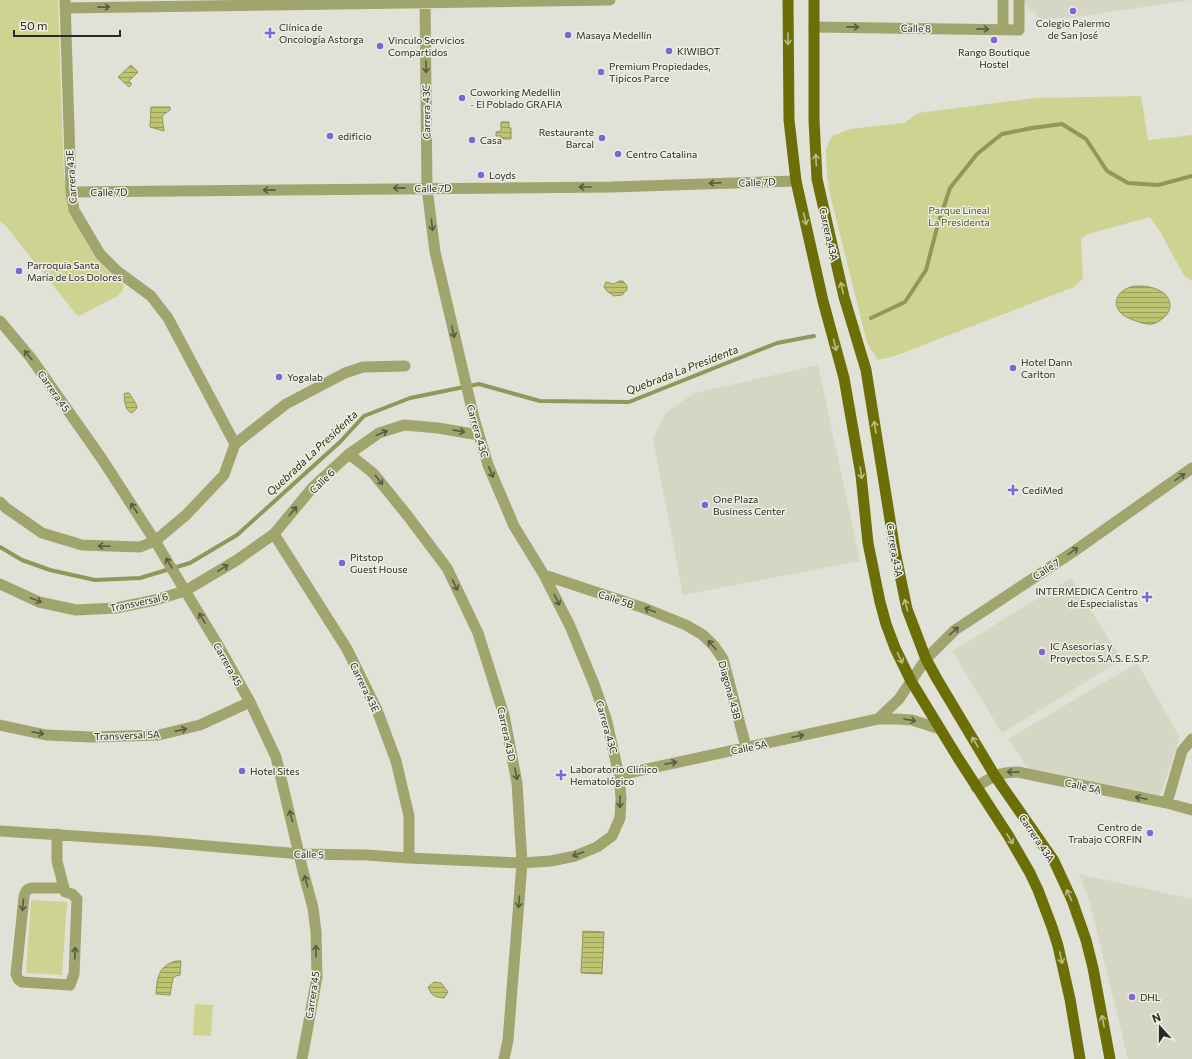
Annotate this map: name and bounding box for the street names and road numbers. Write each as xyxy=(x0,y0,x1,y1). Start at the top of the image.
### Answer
street label: Calle 8 xyxy=(901,22,931,34)
street label: Carrera 43C xyxy=(420,84,432,139)
street label: Carrera 43E xyxy=(63,150,79,204)
street label: Calle 7D xyxy=(738,175,776,189)
street label: Calle 7D xyxy=(414,182,452,194)
street label: Calle 7D xyxy=(90,186,128,198)
street label: Carrera 43A xyxy=(817,206,841,262)
street label: Carrera 45 xyxy=(35,368,73,414)
street label: Carrera 43C xyxy=(465,403,491,459)
street label: Calle 6 xyxy=(307,466,337,496)
street label: Carrera 43A xyxy=(884,522,906,578)
street label: Calle 7 xyxy=(1030,556,1062,582)
street label: Calle 5B xyxy=(597,588,636,611)
street label: Transversal 6 xyxy=(109,590,169,614)
street label: Carrera 45 xyxy=(211,640,245,688)
street label: Diagonal 43B xyxy=(716,659,744,721)
street label: Carrera 43E xyxy=(348,660,382,714)
street label: Carrera 43C xyxy=(594,699,620,755)
street label: Carrera 43D xyxy=(495,706,519,762)
street label: Transversal 5A xyxy=(94,728,160,742)
street label: Calle 5A xyxy=(730,737,768,757)
street label: Calle 5A xyxy=(1064,776,1102,796)
street label: Carrera 43A xyxy=(1017,812,1057,864)
street label: Calle 5 xyxy=(294,847,324,861)
street label: Carrera 45 xyxy=(303,970,321,1020)

